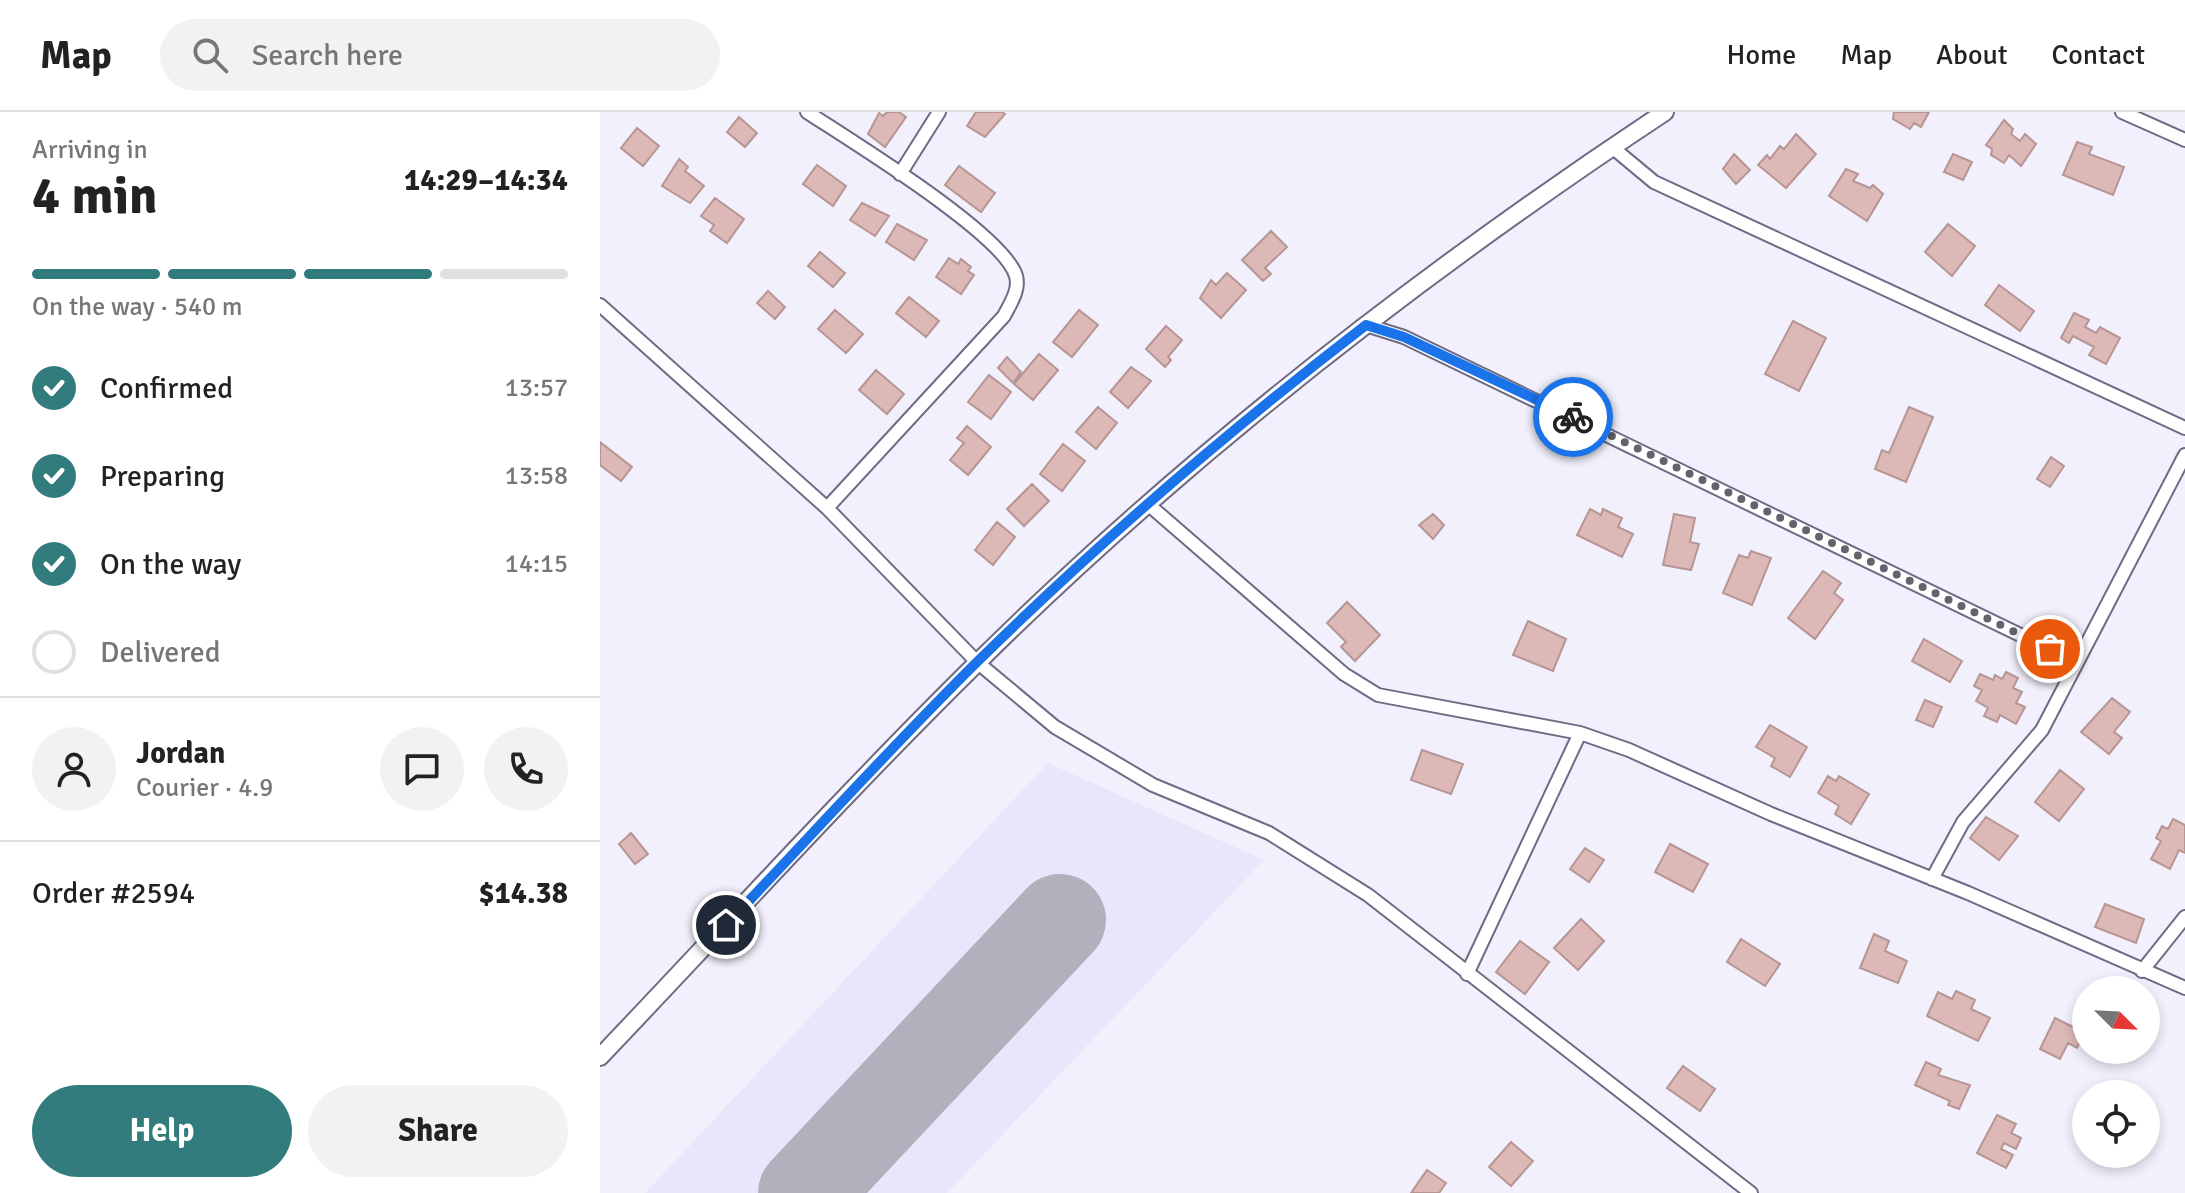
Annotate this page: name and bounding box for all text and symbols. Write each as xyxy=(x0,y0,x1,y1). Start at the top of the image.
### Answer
search box xyxy=(160,19,720,91)
text: Map xyxy=(40,32,112,79)
icon: search xyxy=(188,33,232,77)
text: Search here xyxy=(252,37,403,74)
text: Home xyxy=(1727,38,1796,72)
text: Map xyxy=(1840,38,1892,72)
text: About xyxy=(1936,38,2008,72)
text: Contact xyxy=(2052,38,2145,72)
text: Arriving in xyxy=(32,134,148,166)
text: 14:29–14:34 xyxy=(404,162,568,199)
text: 4 min xyxy=(32,164,158,228)
text: On the way · 540 m xyxy=(32,291,242,323)
icon: check xyxy=(32,366,76,410)
text: Confirmed xyxy=(100,370,233,407)
text: 13:57 xyxy=(505,372,568,404)
courier xyxy=(1533,377,1613,457)
icon: bike xyxy=(1551,395,1595,439)
icon: check xyxy=(32,454,76,498)
text: Preparing xyxy=(100,458,225,495)
text: 13:58 xyxy=(505,460,568,492)
icon: check xyxy=(32,542,76,586)
text: On the way xyxy=(100,546,241,583)
text: 14:15 xyxy=(505,548,568,580)
pin xyxy=(2016,615,2084,683)
icon: bag xyxy=(2028,627,2072,671)
text: Delivered xyxy=(100,634,221,671)
button: person xyxy=(32,727,116,811)
button: chat xyxy=(380,727,464,811)
button: phone xyxy=(484,727,568,811)
text: Jordan xyxy=(136,735,225,772)
text: Courier · 4.9 xyxy=(136,772,273,804)
text: Order #2594 xyxy=(32,875,195,912)
text: $14.38 xyxy=(478,875,568,912)
pin xyxy=(692,891,760,959)
icon: home xyxy=(704,903,748,947)
north arrow xyxy=(2072,976,2160,1064)
map controls xyxy=(2072,976,2160,1168)
button: locate xyxy=(2072,1080,2160,1168)
button: Help xyxy=(32,1085,292,1177)
button: Share xyxy=(308,1085,568,1177)

